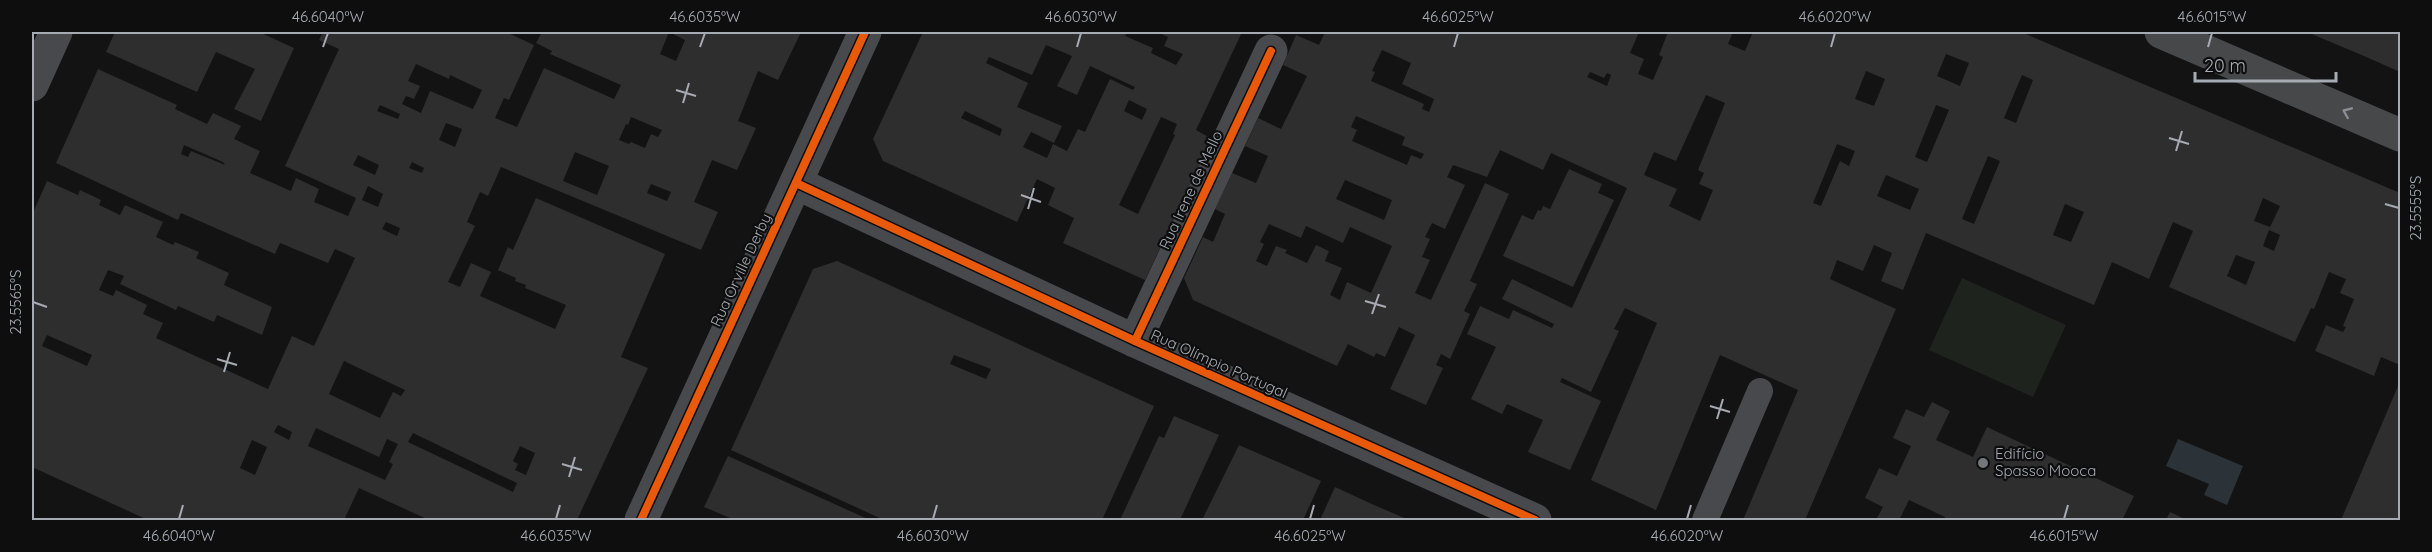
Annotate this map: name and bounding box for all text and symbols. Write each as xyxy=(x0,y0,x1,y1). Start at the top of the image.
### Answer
text: 46.6040°W xyxy=(292,7,364,26)
text: 46.6035°W xyxy=(669,7,741,26)
text: 46.6030°W xyxy=(1045,7,1117,26)
text: 46.6025°W xyxy=(1422,7,1494,26)
text: 46.6020°W xyxy=(1799,7,1872,26)
text: 46.6015°W xyxy=(2178,7,2247,26)
scale bar xyxy=(2195,45,2336,83)
text: 20 m xyxy=(2204,54,2246,77)
one-way arrow xyxy=(2342,107,2353,119)
street label: Rua Irene de Mello xyxy=(1155,127,1226,252)
text: 23.5555°S xyxy=(2406,176,2425,241)
street label: Rua Orville Derby xyxy=(706,210,775,329)
text: 23.5565°S xyxy=(6,270,25,334)
street label: Rua Olímpio Portugal xyxy=(1148,325,1291,402)
place label: Edifício Spasso Mooca xyxy=(1995,444,2096,480)
marker: Edifício Spasso Mooca xyxy=(1976,456,1990,470)
text: 46.6040°W xyxy=(143,526,215,545)
text: 46.6035°W xyxy=(520,526,592,545)
text: 46.6030°W xyxy=(897,526,969,545)
text: 46.6025°W xyxy=(1274,526,1346,545)
text: 46.6020°W xyxy=(1651,526,1724,545)
text: 46.6015°W xyxy=(2030,526,2099,545)

